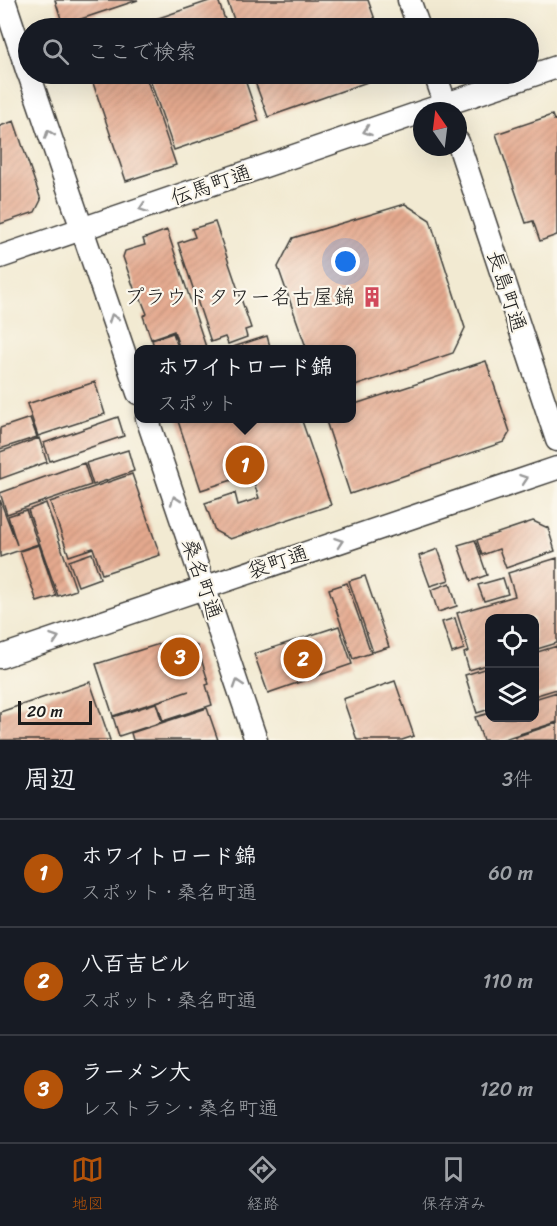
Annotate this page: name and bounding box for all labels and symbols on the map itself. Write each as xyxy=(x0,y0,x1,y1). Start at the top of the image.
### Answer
north arrow xyxy=(413,102,467,156)
one-way arrow xyxy=(362,124,373,137)
one-way arrow xyxy=(44,129,57,140)
street label: 伝馬町通 xyxy=(165,153,257,217)
one-way arrow xyxy=(138,201,149,214)
street label: 長島町通 xyxy=(476,245,538,337)
your location xyxy=(331,247,360,276)
place label: プラウドタワー名古屋錦 xyxy=(124,278,355,316)
building icon: プラウドタワー名古屋錦 xyxy=(360,285,384,309)
one-way arrow xyxy=(107,313,120,324)
pin: 1 xyxy=(226,442,264,488)
one-way arrow xyxy=(518,474,529,487)
one-way arrow xyxy=(170,495,183,506)
street label: 桑名町通 xyxy=(170,533,234,625)
street label: 袋町通 xyxy=(242,534,314,590)
one-way arrow xyxy=(334,536,344,549)
one-way arrow xyxy=(49,633,60,646)
pin: 3 xyxy=(160,634,200,680)
pin: 2 xyxy=(284,636,322,682)
one-way arrow xyxy=(232,680,245,690)
scale bar xyxy=(18,698,92,726)

